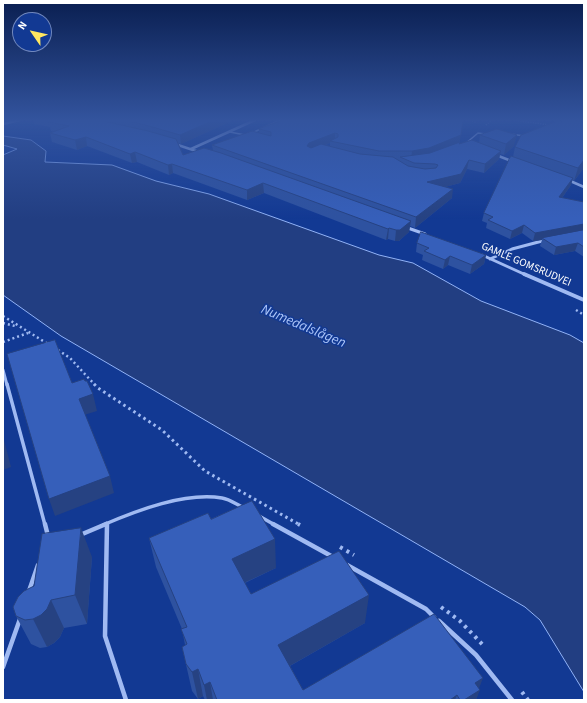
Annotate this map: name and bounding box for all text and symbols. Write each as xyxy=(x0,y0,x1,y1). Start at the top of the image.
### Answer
north arrow xyxy=(12,12,52,52)
text: N xyxy=(14,18,31,33)
street label: GAMLE GOMSRUDVEI xyxy=(479,240,573,290)
water label: Numedalslågen xyxy=(258,302,348,352)

